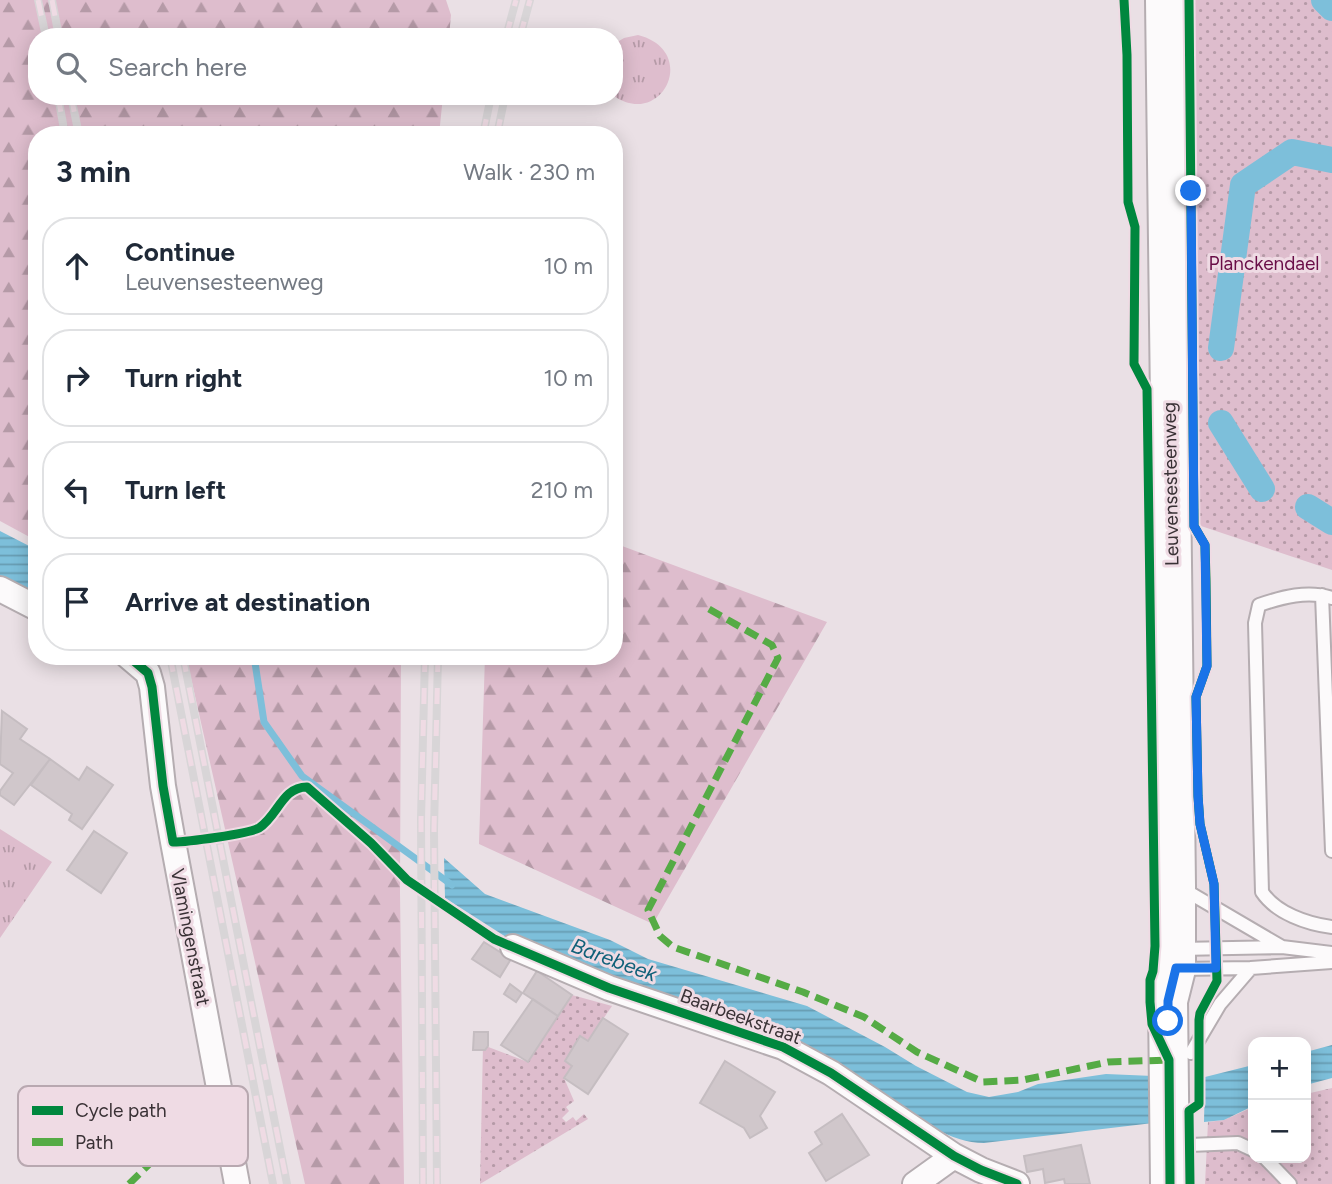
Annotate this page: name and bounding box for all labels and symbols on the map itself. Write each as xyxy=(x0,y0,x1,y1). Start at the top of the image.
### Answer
route end xyxy=(1175,175,1206,206)
park label: Planckendael xyxy=(1208,252,1320,275)
street label: Leuvensesteenweg xyxy=(1158,402,1183,566)
street label: Vlamingenstraat xyxy=(166,866,215,1008)
water label: Barebeek xyxy=(568,933,661,987)
street label: Baarbeekstraat xyxy=(677,984,805,1049)
route start xyxy=(1152,1005,1183,1036)
legend xyxy=(18,1086,248,1166)
text: Cycle path xyxy=(75,1099,167,1122)
text: Path xyxy=(75,1131,113,1154)

